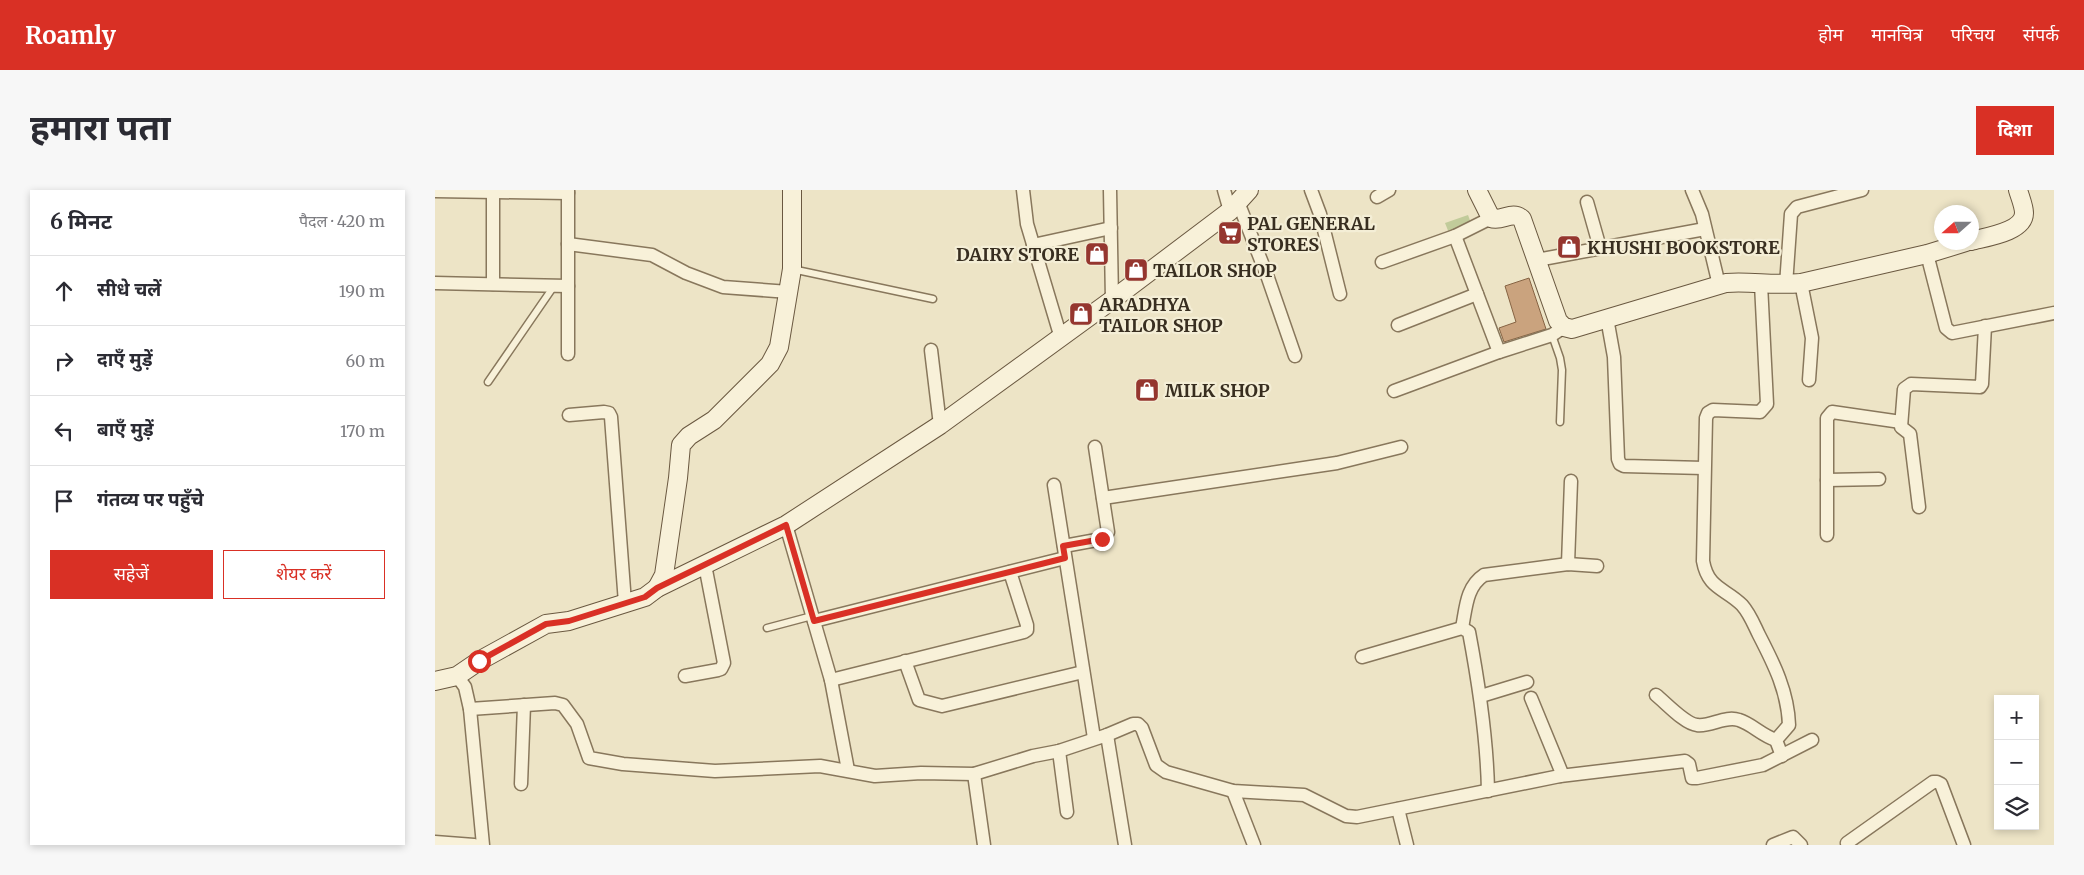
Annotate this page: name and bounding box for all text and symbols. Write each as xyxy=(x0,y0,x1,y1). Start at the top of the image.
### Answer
text: Roamly xyxy=(25,20,116,51)
text: होम xyxy=(1818,23,1843,46)
text: मानचित्र xyxy=(1871,23,1923,46)
text: परिचय xyxy=(1951,23,1995,46)
text: संपर्क xyxy=(2023,23,2059,46)
text: हमारा पता xyxy=(30,106,170,150)
button: दिशा xyxy=(1976,106,2054,155)
north arrow xyxy=(1934,205,1979,250)
text: 6 मिनट xyxy=(50,208,112,235)
text: पैदल · 420 m xyxy=(299,211,385,231)
place label: PAL GENERAL STORES xyxy=(1247,212,1375,256)
supermarket icon: PAL GENERAL STORES xyxy=(1217,220,1243,246)
shop icon: KHUSHI BOOKSTORE xyxy=(1556,234,1582,260)
place label: KHUSHI BOOKSTORE xyxy=(1587,236,1780,259)
shop icon: DAIRY STORE xyxy=(1084,241,1110,267)
place label: DAIRY STORE xyxy=(956,243,1079,266)
shop icon: TAILOR SHOP xyxy=(1123,257,1149,283)
place label: TAILOR SHOP xyxy=(1153,259,1277,282)
icon: ahead xyxy=(50,277,78,305)
text: सीधे चलें xyxy=(97,277,161,301)
text: 190 m xyxy=(339,281,385,301)
place label: ARADHYA TAILOR SHOP xyxy=(1098,293,1223,337)
shop icon: ARADHYA TAILOR SHOP xyxy=(1068,301,1094,327)
icon: right xyxy=(50,347,78,375)
text: दाएँ मुड़ें xyxy=(97,347,153,371)
text: 60 m xyxy=(345,351,385,371)
shop icon: MILK SHOP xyxy=(1134,377,1160,403)
place label: MILK SHOP xyxy=(1165,379,1270,402)
icon: left xyxy=(50,417,78,445)
text: बाएँ मुड़ें xyxy=(97,417,154,441)
text: 170 m xyxy=(340,421,385,441)
icon: arrive xyxy=(50,487,78,515)
text: गंतव्य पर पहुँचे xyxy=(97,487,204,511)
route end xyxy=(1091,528,1114,551)
button: सहेजें xyxy=(50,550,213,599)
button: शेयर करें xyxy=(223,550,385,599)
route start xyxy=(468,650,491,673)
map controls xyxy=(1994,695,2039,830)
button: + xyxy=(1994,695,2039,740)
button: − xyxy=(1994,740,2039,785)
button: layers xyxy=(1994,785,2039,830)

